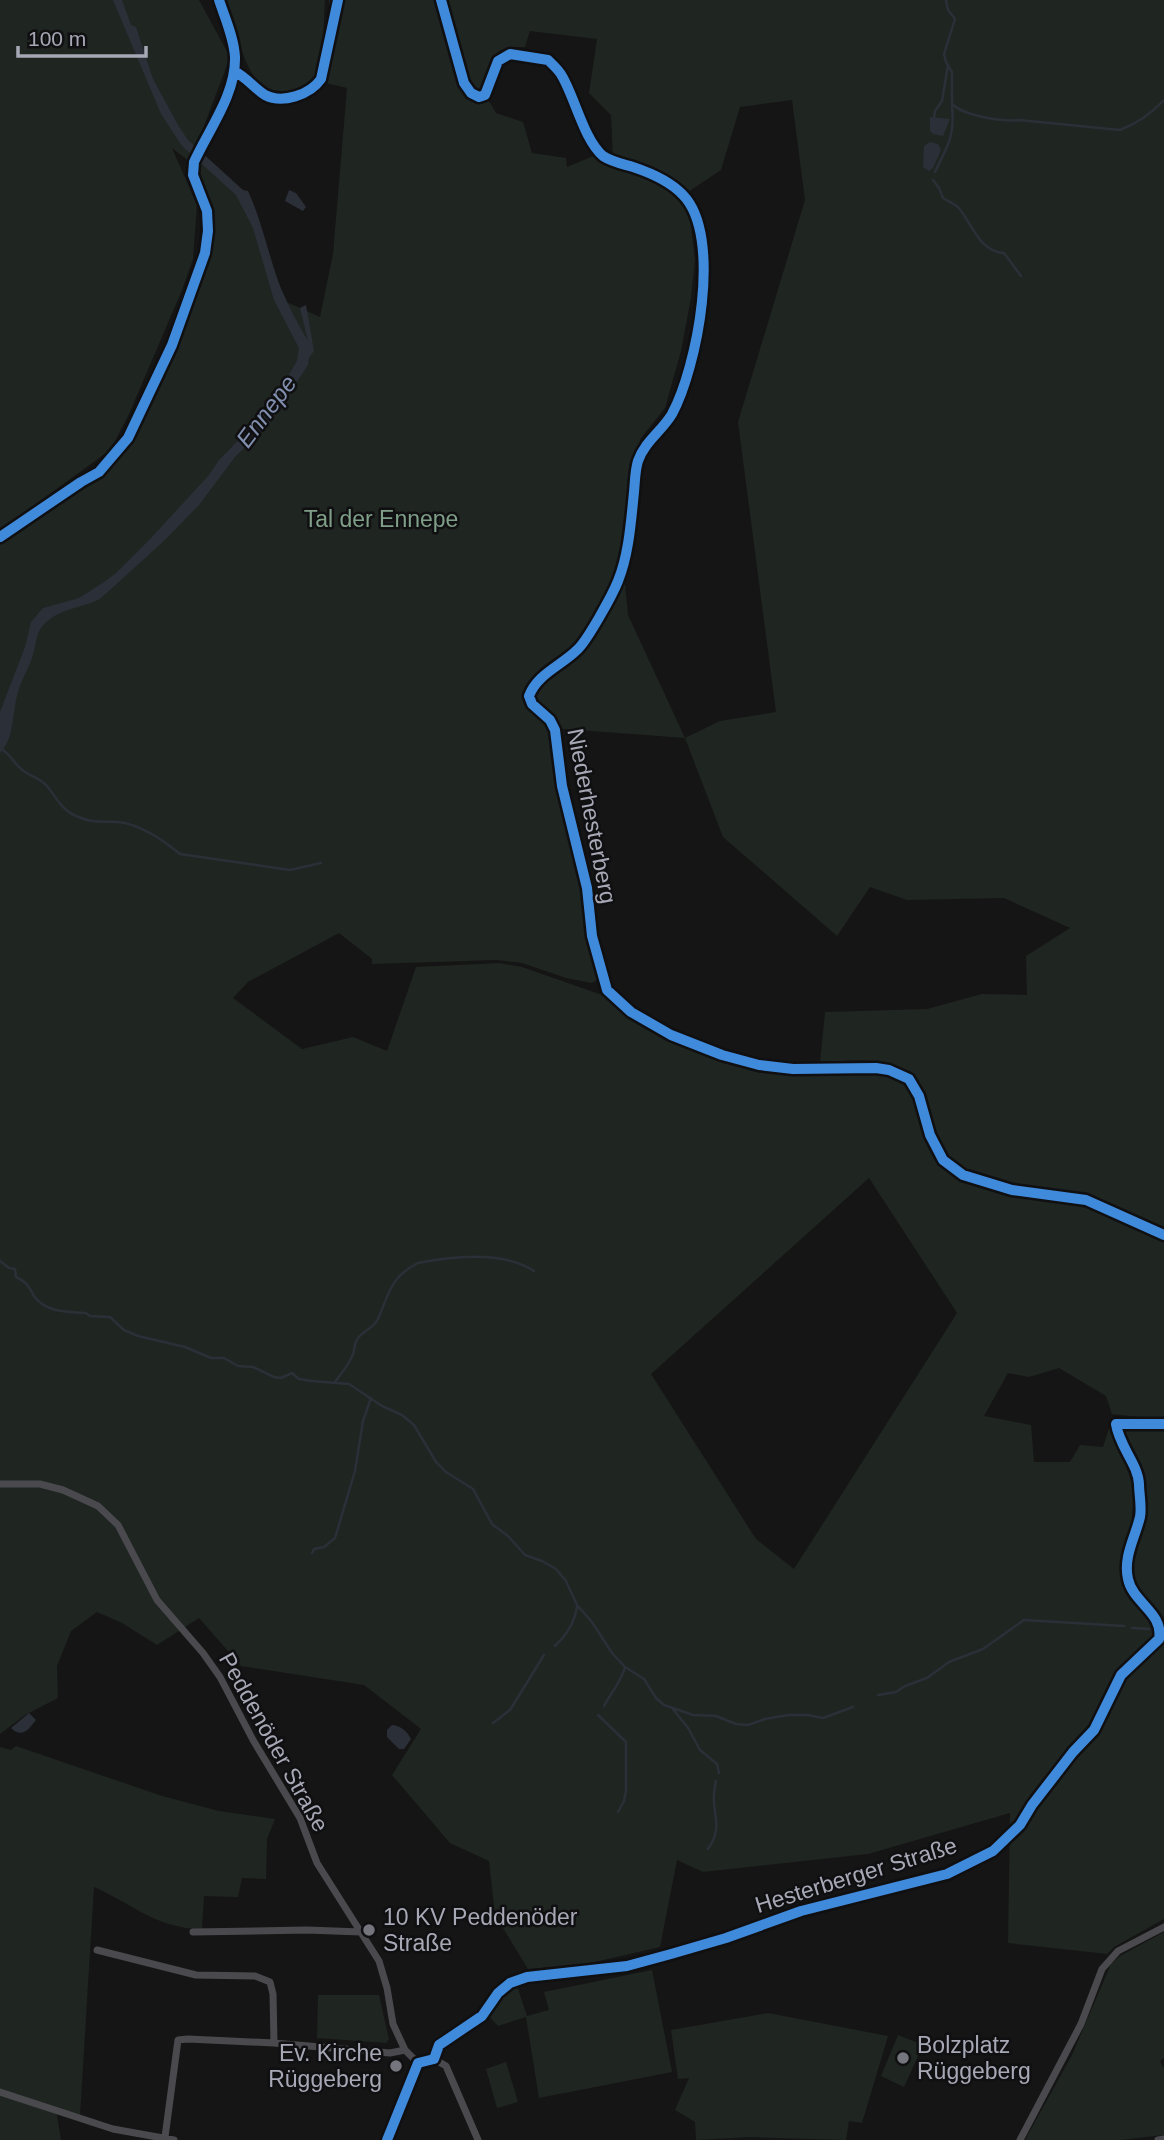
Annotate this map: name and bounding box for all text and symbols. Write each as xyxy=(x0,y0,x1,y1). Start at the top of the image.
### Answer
scale bar xyxy=(18,14,145,58)
text: 100 m xyxy=(28,27,86,50)
water label: Ennepe xyxy=(230,370,302,452)
park label: Tal der Ennepe xyxy=(304,506,458,532)
street label: Niederhesterberg xyxy=(562,726,622,906)
street label: Peddenöder Straße xyxy=(214,1648,334,1836)
street label: Hesterberger Straße xyxy=(752,1832,960,1918)
place label: 10 KV Peddenöder Straße xyxy=(383,1904,578,1956)
marker: 10 KV Peddenöder Straße xyxy=(361,1922,377,1938)
place label: Bolzplatz Rüggeberg xyxy=(917,2032,1031,2084)
place label: Ev. Kirche Rüggeberg xyxy=(268,2040,382,2092)
marker: Bolzplatz Rüggeberg xyxy=(895,2050,911,2066)
marker: Ev. Kirche Rüggeberg xyxy=(388,2058,404,2074)

